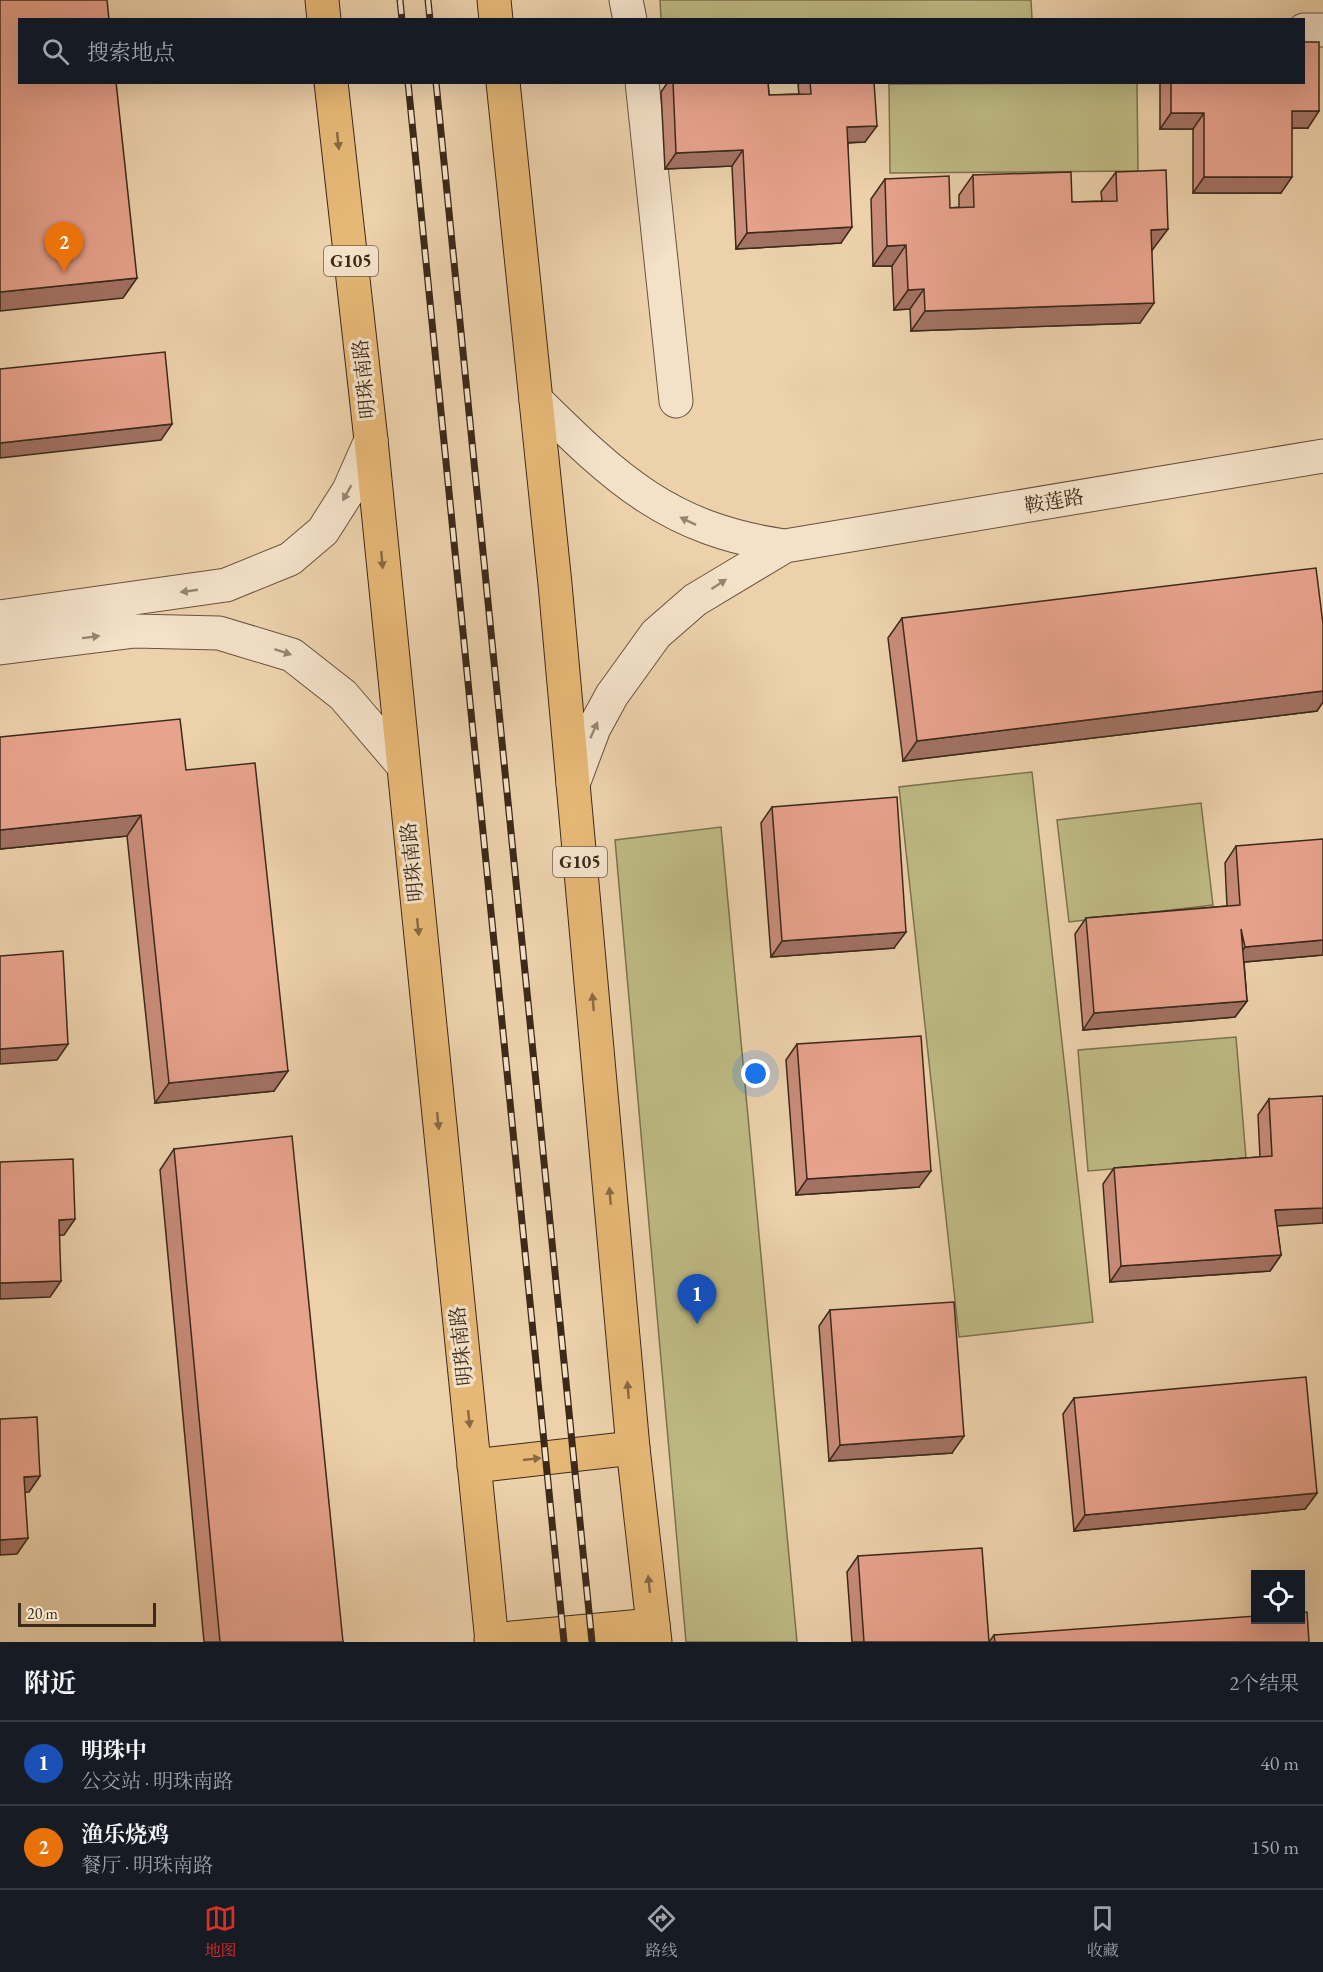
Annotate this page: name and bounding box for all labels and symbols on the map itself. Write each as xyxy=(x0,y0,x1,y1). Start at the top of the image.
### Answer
one-way arrow xyxy=(333,131,343,150)
pin: 2 xyxy=(44,222,84,272)
road number: G105 xyxy=(324,246,378,276)
street label: 明珠南路 xyxy=(347,338,381,420)
street label: 鞍莲路 xyxy=(1022,483,1086,519)
one-way arrow xyxy=(342,485,352,502)
one-way arrow xyxy=(679,516,696,525)
one-way arrow xyxy=(377,551,387,570)
one-way arrow xyxy=(711,579,727,590)
one-way arrow xyxy=(179,586,198,595)
one-way arrow xyxy=(81,632,100,641)
one-way arrow xyxy=(274,648,292,658)
one-way arrow xyxy=(590,721,600,739)
street label: 明珠南路 xyxy=(395,821,429,903)
road number: G105 xyxy=(553,847,607,877)
one-way arrow xyxy=(413,918,423,937)
one-way arrow xyxy=(588,992,598,1011)
your location xyxy=(741,1059,770,1088)
one-way arrow xyxy=(433,1112,443,1131)
one-way arrow xyxy=(605,1186,615,1205)
pin: 1 xyxy=(678,1274,716,1324)
street label: 明珠南路 xyxy=(444,1305,478,1387)
one-way arrow xyxy=(623,1380,633,1399)
one-way arrow xyxy=(464,1410,474,1429)
one-way arrow xyxy=(522,1454,541,1464)
one-way arrow xyxy=(644,1574,654,1593)
scale bar xyxy=(18,1600,156,1628)

